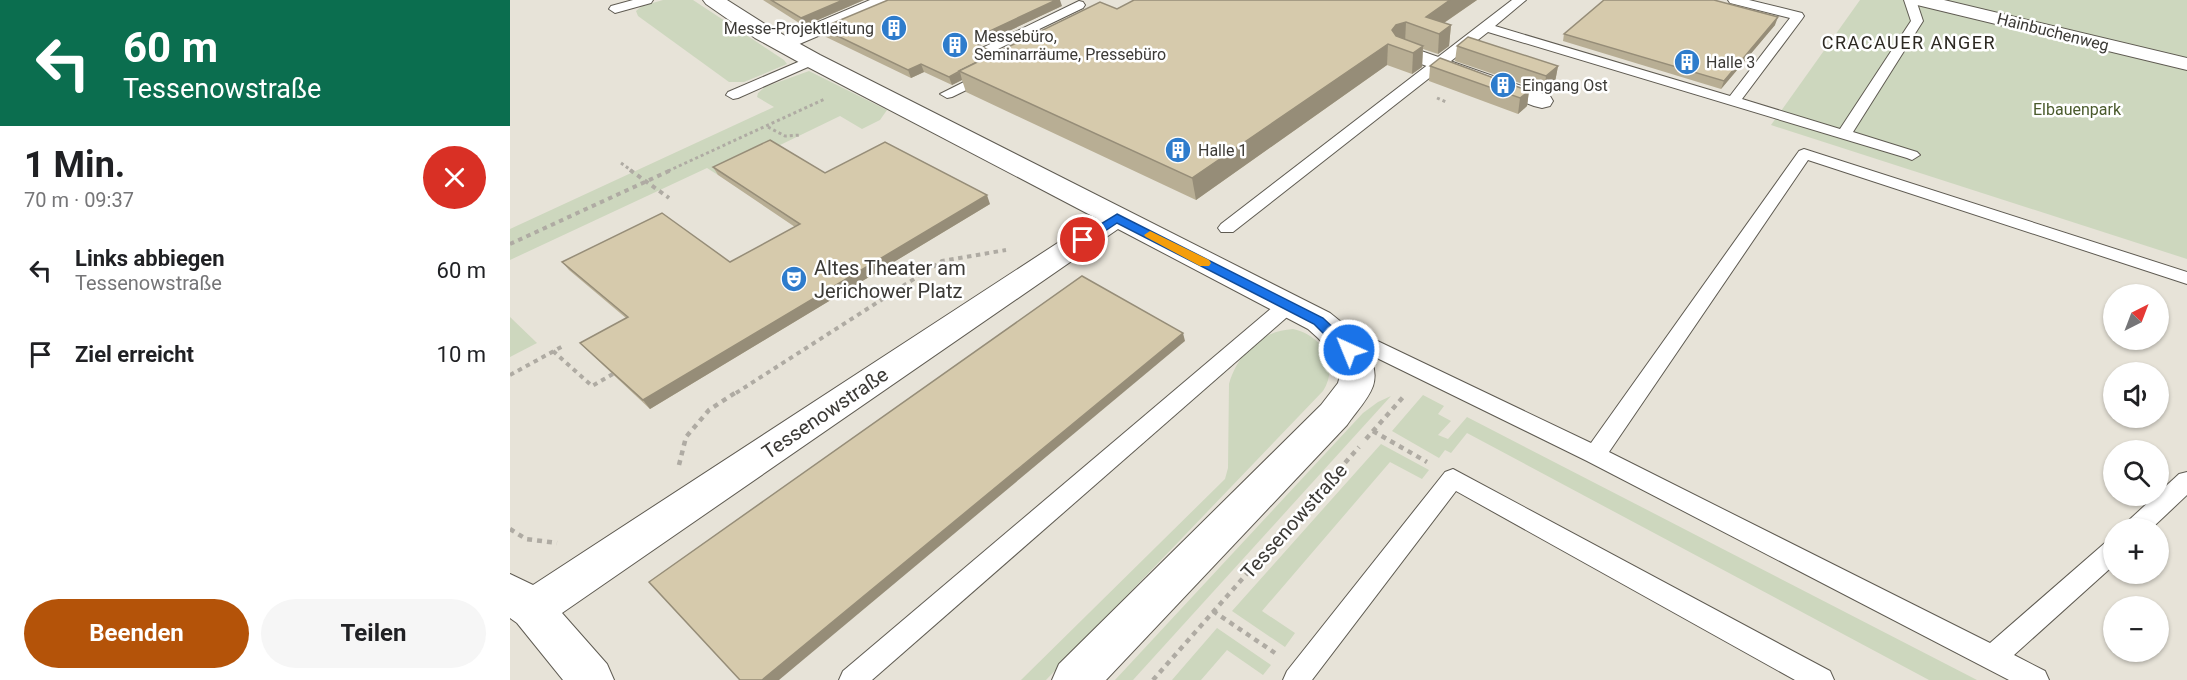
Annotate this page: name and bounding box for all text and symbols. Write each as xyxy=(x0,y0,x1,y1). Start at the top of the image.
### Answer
street label: Hainbuchenweg xyxy=(1995,9,2111,55)
building icon: Messe-Projektleitung xyxy=(879,13,909,43)
place label: Messe-Projektleitung xyxy=(724,19,874,38)
text: 60 m xyxy=(123,23,218,72)
icon: left xyxy=(24,24,102,102)
place label: Messebüro, Seminarräume, Pressebüro xyxy=(974,27,1166,64)
building icon: Messebüro, Seminarräume, Pressebüro xyxy=(940,30,970,60)
district label: CRACAUER ANGER xyxy=(1822,32,1996,53)
building icon: Halle 3 xyxy=(1672,47,1702,77)
place label: Halle 3 xyxy=(1706,53,1755,72)
building icon: Eingang Ost xyxy=(1488,70,1518,100)
text: Tessenowstraße xyxy=(123,73,321,105)
place label: Eingang Ost xyxy=(1522,76,1608,95)
park label: Elbauenpark xyxy=(2033,100,2122,119)
building icon: Halle 1 xyxy=(1163,135,1193,165)
place label: Halle 1 xyxy=(1198,141,1247,160)
text: 1 Min. xyxy=(24,144,125,186)
button: close xyxy=(423,146,486,209)
text: 70 m · 09:37 xyxy=(24,188,134,212)
pin xyxy=(1057,214,1108,265)
icon: arrive xyxy=(1066,223,1099,256)
text: Links abbiegen xyxy=(75,246,225,271)
icon: left xyxy=(24,254,57,287)
place label: Altes Theater am Jerichower Platz xyxy=(814,256,966,303)
text: 60 m xyxy=(437,258,486,283)
theatre icon: Altes Theater am Jerichower Platz xyxy=(779,264,809,294)
text: Tessenowstraße xyxy=(75,271,222,295)
north arrow xyxy=(2103,284,2169,350)
map controls xyxy=(2103,284,2169,662)
position arrow xyxy=(1317,318,1381,382)
icon: arrive xyxy=(24,338,57,371)
text: Ziel erreicht xyxy=(75,342,194,367)
text: 10 m xyxy=(437,342,486,367)
street label: Tessenowstraße xyxy=(757,362,893,464)
button: sound xyxy=(2103,362,2169,428)
button: search xyxy=(2103,440,2169,506)
street label: Tessenowstraße xyxy=(1236,458,1352,584)
button: + xyxy=(2103,518,2169,584)
button: − xyxy=(2103,596,2169,662)
button: Beenden xyxy=(24,599,249,668)
button: Teilen xyxy=(261,599,486,668)

